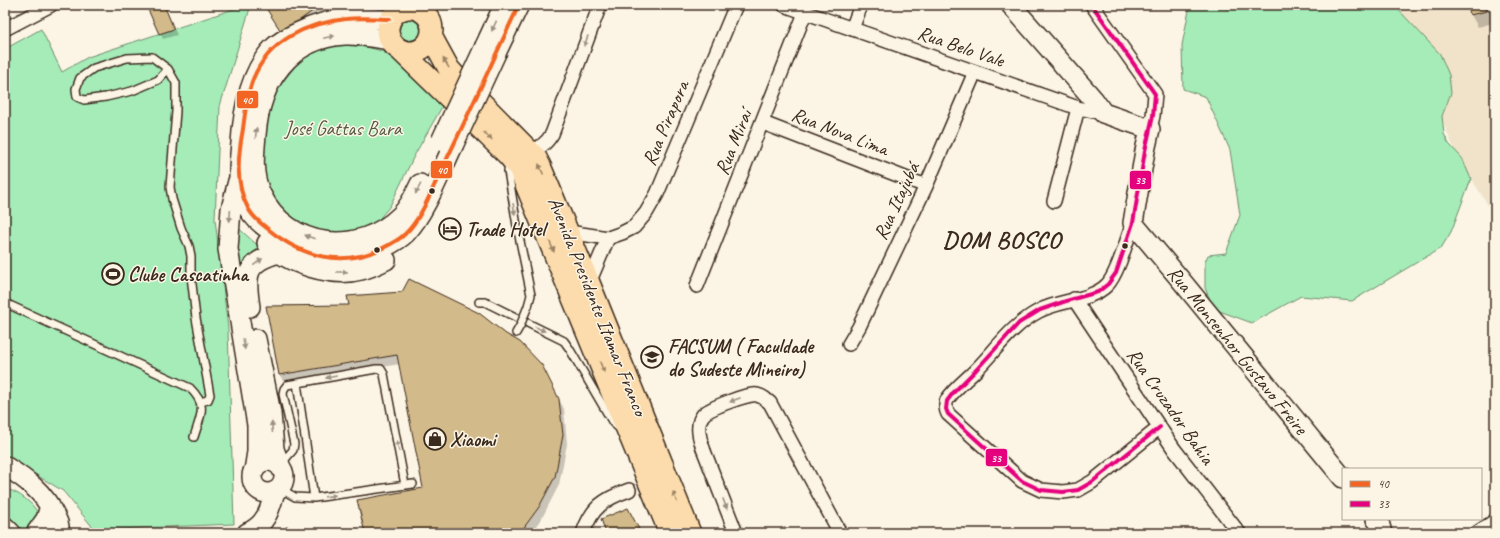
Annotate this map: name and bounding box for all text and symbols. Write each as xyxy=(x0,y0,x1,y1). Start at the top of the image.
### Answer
one-way arrow xyxy=(491,20,497,31)
street label: Rua Belo Vale xyxy=(914,20,1009,73)
one-way arrow xyxy=(323,34,335,40)
one-way arrow xyxy=(582,36,588,48)
one-way arrow xyxy=(442,57,449,69)
street label: Rua Pirapora xyxy=(636,75,695,169)
line badge: 40 xyxy=(236,90,259,109)
text: 40 xyxy=(242,93,253,107)
street label: Rua Miraí xyxy=(709,102,759,178)
street label: Rua Nova Lima xyxy=(788,102,893,162)
park label: José Gattas Bara xyxy=(284,116,403,141)
one-way arrow xyxy=(253,127,259,139)
one-way arrow xyxy=(483,131,493,141)
street label: Rua Itajubá xyxy=(868,157,926,244)
line badge: 40 xyxy=(430,160,453,179)
text: 40 xyxy=(437,163,448,177)
one-way arrow xyxy=(538,164,544,175)
line badge: 33 xyxy=(1129,170,1152,190)
text: 33 xyxy=(1135,173,1146,187)
one-way arrow xyxy=(415,183,421,195)
unlabelled marker xyxy=(427,186,437,196)
street label: Avenida Presidente Itamar Franco xyxy=(542,193,654,421)
one-way arrow xyxy=(511,203,517,215)
one-way arrow xyxy=(227,210,234,222)
hotel icon: Trade Hotel xyxy=(437,216,463,242)
place label: Trade Hotel xyxy=(466,217,549,242)
district label: DOM BOSCO xyxy=(943,225,1063,255)
one-way arrow xyxy=(304,234,316,240)
one-way arrow xyxy=(549,241,555,252)
unlabelled marker xyxy=(1120,241,1130,251)
unlabelled marker xyxy=(372,245,382,255)
one-way arrow xyxy=(253,258,264,266)
sports icon: Clube Cascatinha xyxy=(100,261,126,287)
street label: Rua Monsenhor Gustavo Freire xyxy=(1162,261,1314,441)
place label: Clube Cascatinha xyxy=(128,262,250,287)
one-way arrow xyxy=(336,269,349,275)
one-way arrow xyxy=(534,326,546,332)
place label: FACSUM ( Faculdade do Sudeste Mineiro) xyxy=(668,334,815,382)
one-way arrow xyxy=(242,338,248,351)
street label: Rua Cruzador Bahia xyxy=(1121,343,1221,471)
school or university icon: FACSUM ( Faculdade do Sudeste Mineiro) xyxy=(639,344,665,370)
one-way arrow xyxy=(599,361,605,373)
one-way arrow xyxy=(325,374,337,380)
one-way arrow xyxy=(728,397,740,403)
one-way arrow xyxy=(269,421,276,433)
shop icon: Xiaomi xyxy=(422,426,448,452)
place label: Xiaomi xyxy=(450,427,498,452)
one-way arrow xyxy=(394,440,400,453)
line badge: 33 xyxy=(985,448,1008,467)
text: 33 xyxy=(991,451,1002,465)
legend xyxy=(1342,468,1482,520)
text: 40 xyxy=(1378,476,1390,492)
one-way arrow xyxy=(672,490,678,502)
one-way arrow xyxy=(324,493,336,499)
text: 33 xyxy=(1378,496,1390,512)
one-way arrow xyxy=(722,499,728,511)

